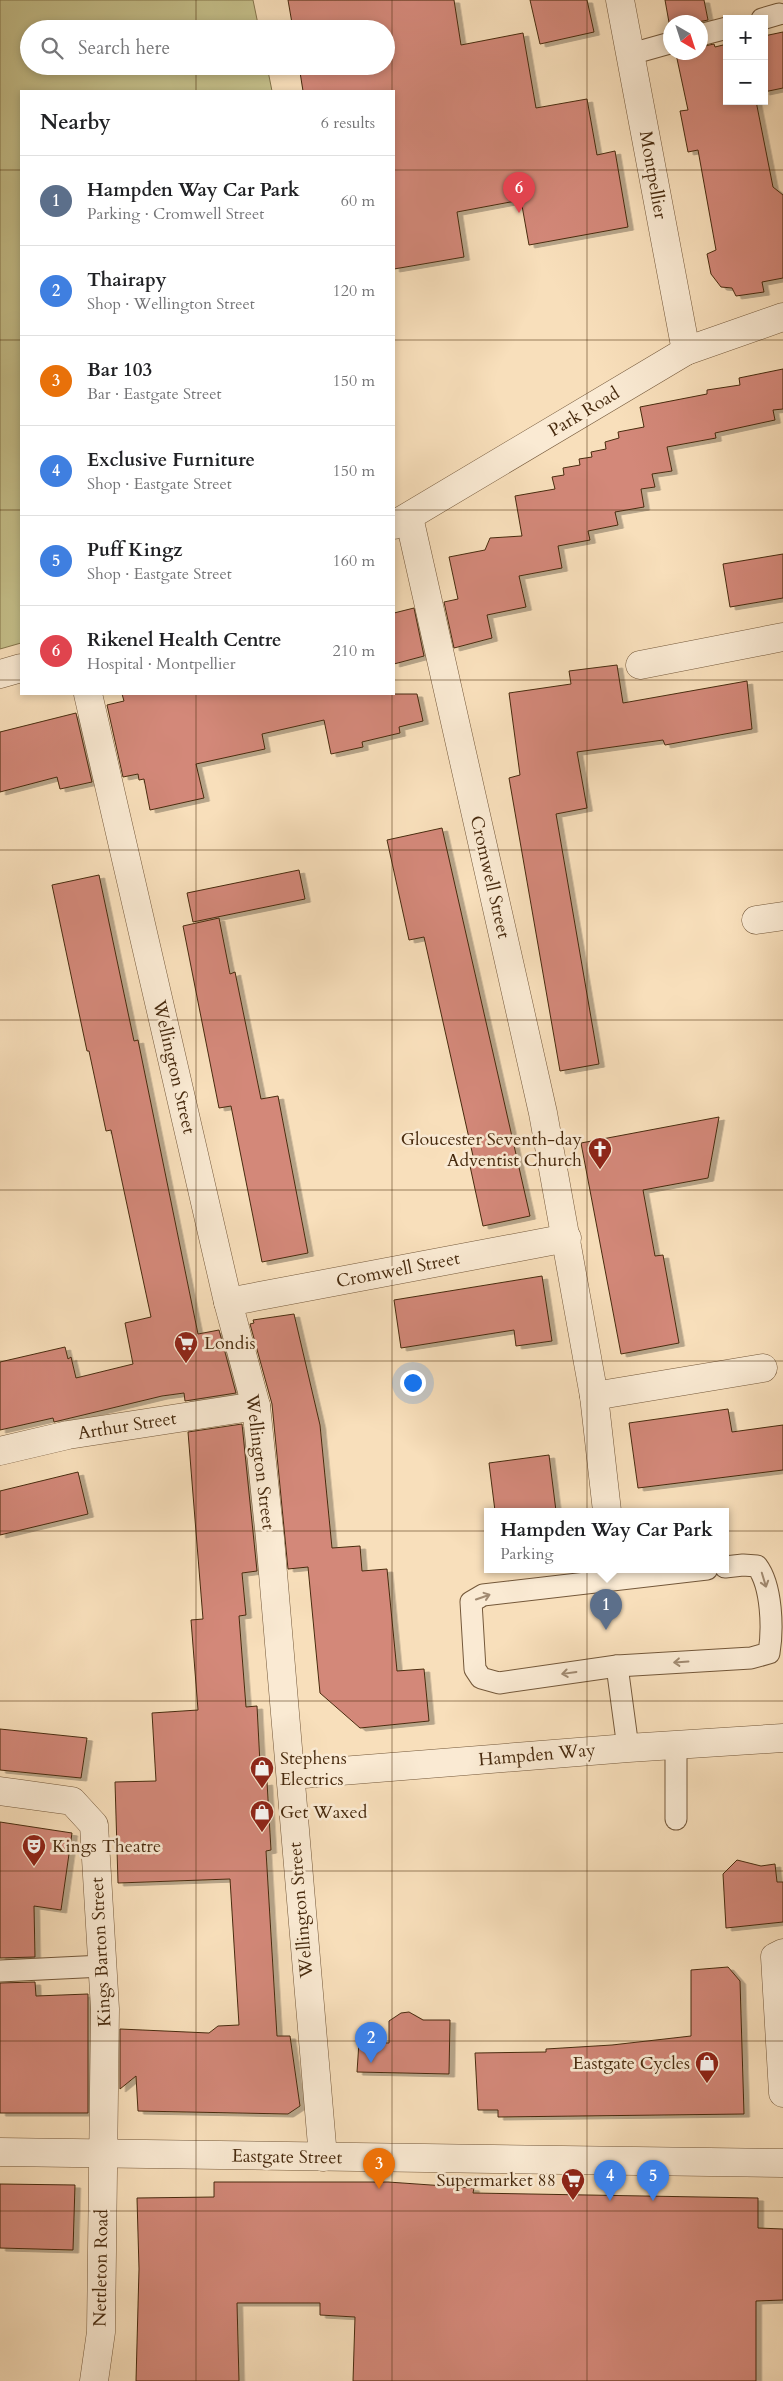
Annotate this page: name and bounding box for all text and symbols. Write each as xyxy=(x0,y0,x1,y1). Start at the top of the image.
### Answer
north arrow xyxy=(663,15,708,60)
map controls xyxy=(723,15,768,105)
button: + xyxy=(723,15,768,60)
search box xyxy=(20,20,395,75)
icon: search xyxy=(38,34,66,62)
text: Search here xyxy=(78,35,170,61)
button: − xyxy=(723,60,768,105)
text: Nearby xyxy=(40,108,111,137)
text: 6 results xyxy=(321,112,375,134)
street label: Montpellier xyxy=(633,129,673,222)
pin: 6 xyxy=(503,172,535,213)
text: Hampden Way Car Park xyxy=(87,177,300,203)
text: 1 xyxy=(52,190,60,212)
text: 60 m xyxy=(341,190,375,212)
text: Parking · Cromwell Street xyxy=(87,203,264,225)
text: Thairapy xyxy=(87,267,167,293)
text: 2 xyxy=(52,280,60,302)
text: 120 m xyxy=(333,280,375,302)
text: Shop · Wellington Street xyxy=(87,293,255,315)
text: Bar 103 xyxy=(87,357,152,383)
text: 3 xyxy=(52,370,60,392)
text: 150 m xyxy=(333,370,375,392)
street label: Park Road xyxy=(544,381,625,443)
text: Bar · Eastgate Street xyxy=(87,383,221,405)
text: Exclusive Furniture xyxy=(87,447,255,473)
text: 4 xyxy=(52,460,60,482)
text: 150 m xyxy=(333,460,375,482)
text: Shop · Eastgate Street xyxy=(87,473,232,495)
text: Puff Kingz xyxy=(87,537,183,563)
text: 5 xyxy=(52,550,60,572)
text: 160 m xyxy=(333,550,375,572)
text: Shop · Eastgate Street xyxy=(87,563,232,585)
text: Rikenel Health Centre xyxy=(87,627,281,653)
text: 6 xyxy=(52,640,60,662)
text: 210 m xyxy=(333,640,375,662)
text: Hospital · Montpellier xyxy=(87,653,235,675)
street label: Cromwell Street xyxy=(464,813,516,941)
street label: Wellington Street xyxy=(146,997,202,1137)
place label: Gloucester Seventh-day Adventist Church xyxy=(401,1127,582,1173)
church icon: Gloucester Seventh-day Adventist Church xyxy=(587,1136,613,1170)
street label: Cromwell Street xyxy=(334,1246,462,1294)
supermarket icon: Londis xyxy=(173,1330,199,1364)
place label: Londis xyxy=(204,1331,256,1356)
your location xyxy=(400,1370,426,1396)
street label: Wellington Street xyxy=(239,1392,281,1532)
street label: Arthur Street xyxy=(76,1406,178,1446)
popup xyxy=(484,1508,729,1573)
text: Hampden Way Car Park xyxy=(500,1517,713,1543)
text: Parking xyxy=(500,1543,553,1565)
one-way arrow xyxy=(760,1572,769,1588)
pin: 1 xyxy=(590,1589,622,1630)
one-way arrow xyxy=(474,1592,490,1601)
one-way arrow xyxy=(674,1658,690,1667)
one-way arrow xyxy=(561,1668,577,1678)
street label: Hampden Way xyxy=(477,1737,597,1773)
place label: Stephens Electrics xyxy=(280,1746,347,1792)
shop icon: Stephens Electrics xyxy=(249,1755,275,1789)
shop icon: Get Waxed xyxy=(249,1799,275,1833)
place label: Get Waxed xyxy=(280,1800,368,1825)
theatre icon: Kings Theatre xyxy=(21,1833,47,1867)
place label: Kings Theatre xyxy=(52,1834,161,1859)
street label: Wellington Street xyxy=(283,1841,319,1980)
street label: Kings Barton Street xyxy=(85,1876,117,2028)
pin: 2 xyxy=(355,2022,387,2063)
shop icon: Eastgate Cycles xyxy=(694,2050,720,2084)
place label: Eastgate Cycles xyxy=(573,2051,690,2076)
street label: Eastgate Street xyxy=(232,2144,343,2170)
pin: 3 xyxy=(363,2148,395,2189)
pin: 4 xyxy=(594,2160,626,2201)
pin: 5 xyxy=(637,2160,669,2201)
supermarket icon: Supermarket 88 xyxy=(560,2167,586,2201)
place label: Supermarket 88 xyxy=(436,2168,556,2193)
street label: Nettleton Road xyxy=(87,2209,115,2327)

